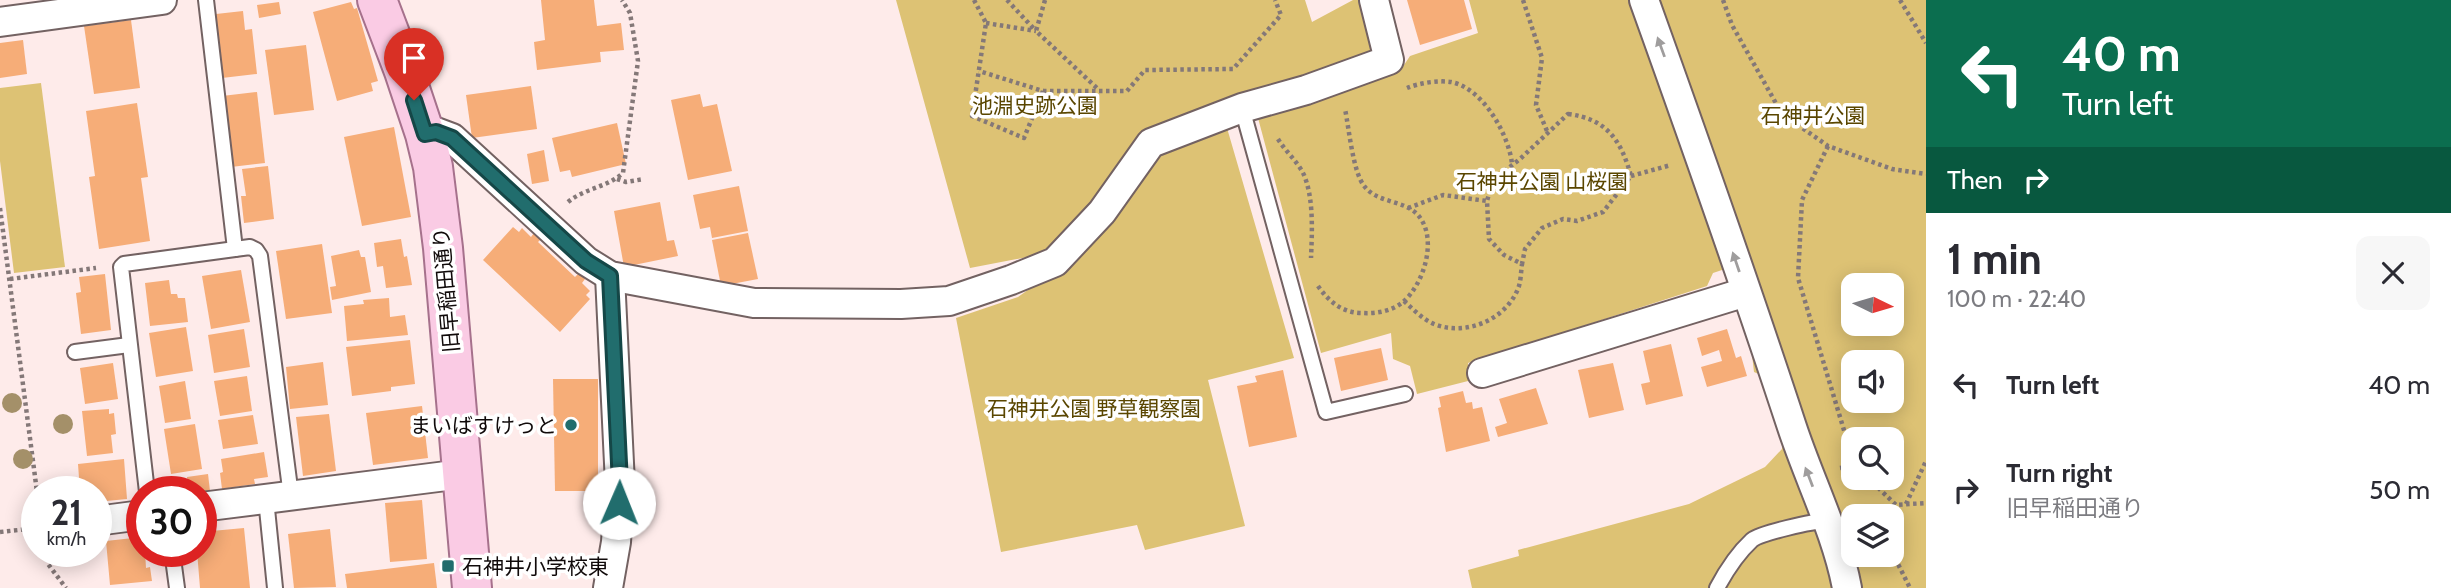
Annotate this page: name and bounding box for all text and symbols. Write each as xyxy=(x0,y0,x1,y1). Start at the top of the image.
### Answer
text: 40 m xyxy=(2062,24,2181,83)
pin xyxy=(384,28,444,100)
icon: left xyxy=(1947,28,2038,119)
one-way arrow xyxy=(1655,37,1666,58)
icon: arrive xyxy=(395,39,433,77)
text: Turn left xyxy=(2062,84,2173,123)
park label: 池淵史跡公園 xyxy=(972,93,1098,118)
park label: 石神井公園 xyxy=(1761,103,1866,128)
icon: right xyxy=(2017,161,2055,199)
text: Then xyxy=(1947,164,2003,196)
park label: 石神井公園 山桜園 xyxy=(1456,169,1628,194)
street label: 旧早稲田通り xyxy=(428,226,464,354)
text: 1 min xyxy=(1947,233,2042,285)
button: close xyxy=(2356,236,2430,310)
one-way arrow xyxy=(1730,251,1741,272)
north arrow xyxy=(1841,273,1904,336)
map controls xyxy=(1841,273,1904,567)
text: 100 m · 22:40 xyxy=(1947,285,2086,313)
button: sound xyxy=(1841,350,1904,413)
icon: left xyxy=(1947,366,1985,404)
text: Turn left xyxy=(2006,369,2099,401)
text: 40 m xyxy=(2368,369,2430,401)
park label: 石神井公園 野草観察園 xyxy=(987,396,1201,421)
place label: まいばすけっと xyxy=(410,413,557,438)
marker: まいばすけっと xyxy=(563,417,579,433)
button: search xyxy=(1841,427,1904,490)
text: Turn right xyxy=(2006,457,2112,489)
position arrow xyxy=(582,466,656,540)
one-way arrow xyxy=(1803,467,1814,488)
icon: right xyxy=(1947,471,1985,509)
text: 50 m xyxy=(2369,474,2430,506)
speed limit sign: 30 xyxy=(126,476,217,567)
text: 21 xyxy=(51,491,82,534)
text: 旧早稲田通り xyxy=(2006,494,2144,522)
button: layers xyxy=(1841,504,1904,567)
text: km/h xyxy=(47,528,86,550)
place label: 石神井小学校東 xyxy=(462,554,609,579)
marker: 石神井小学校東 xyxy=(440,558,456,574)

